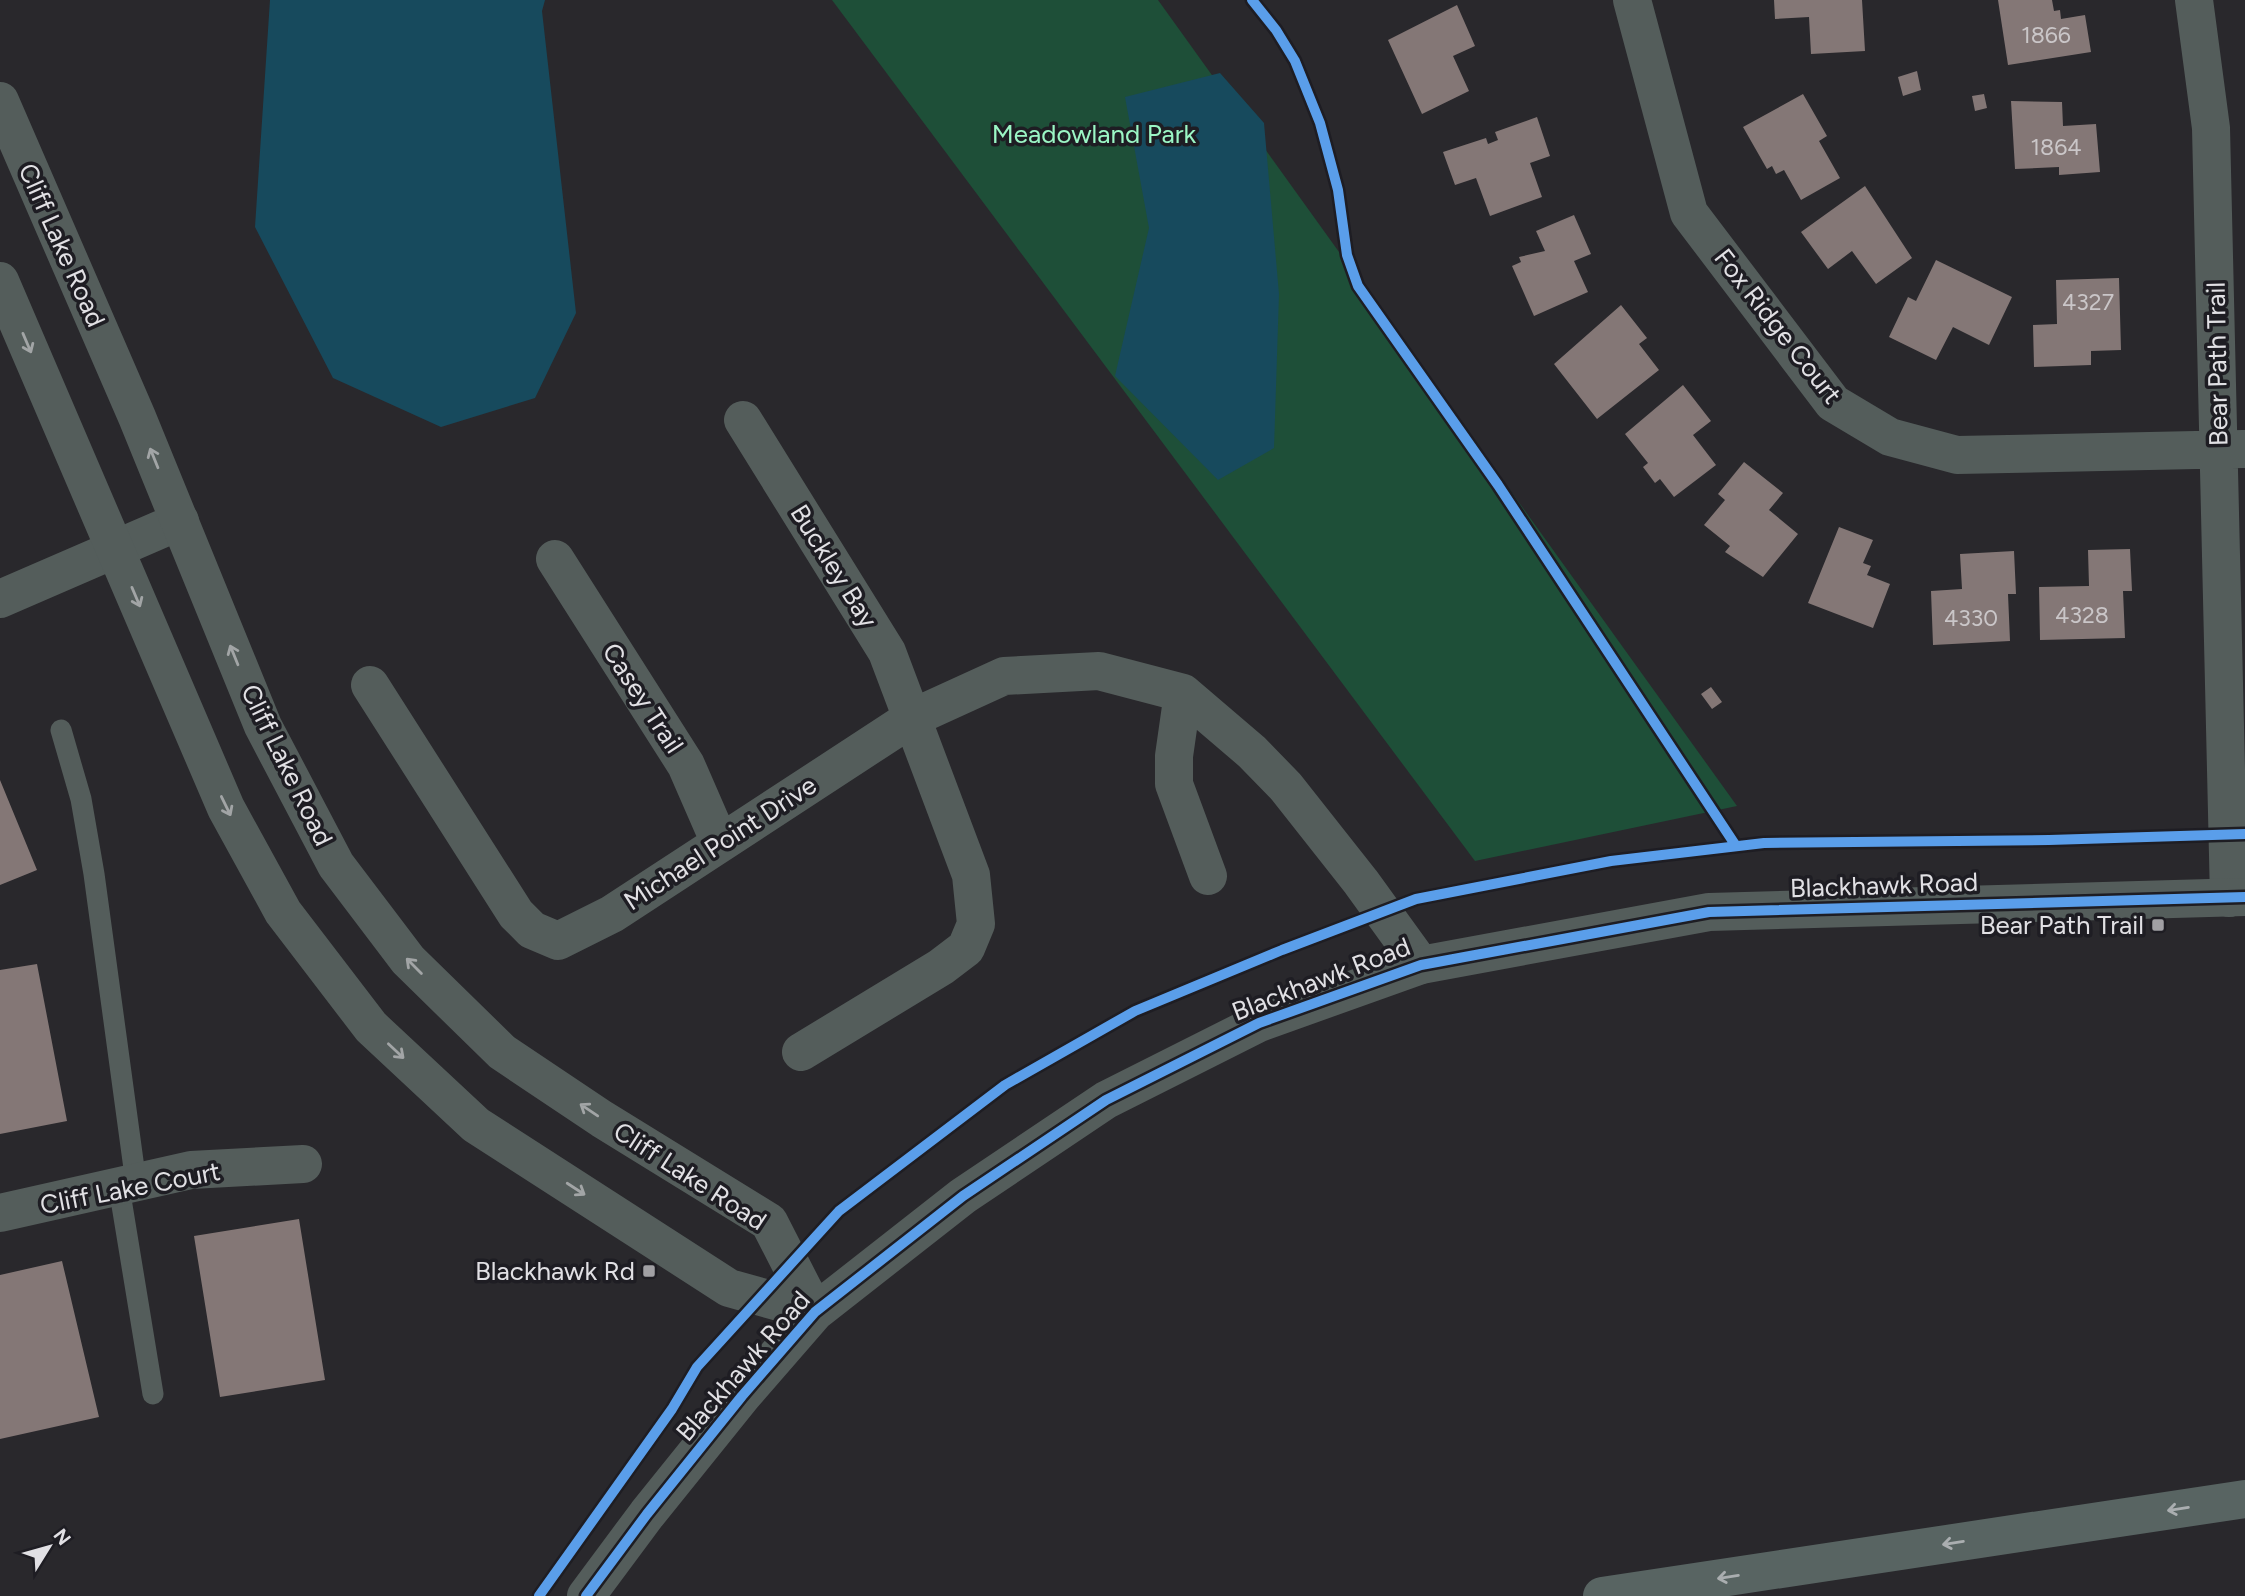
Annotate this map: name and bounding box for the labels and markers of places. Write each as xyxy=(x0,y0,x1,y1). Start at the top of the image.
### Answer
place label: Bear Path Trail xyxy=(1980,909,2144,941)
marker: Bear Path Trail xyxy=(2150,917,2166,933)
place label: Blackhawk Rd xyxy=(475,1255,635,1287)
marker: Blackhawk Rd xyxy=(641,1263,657,1279)

